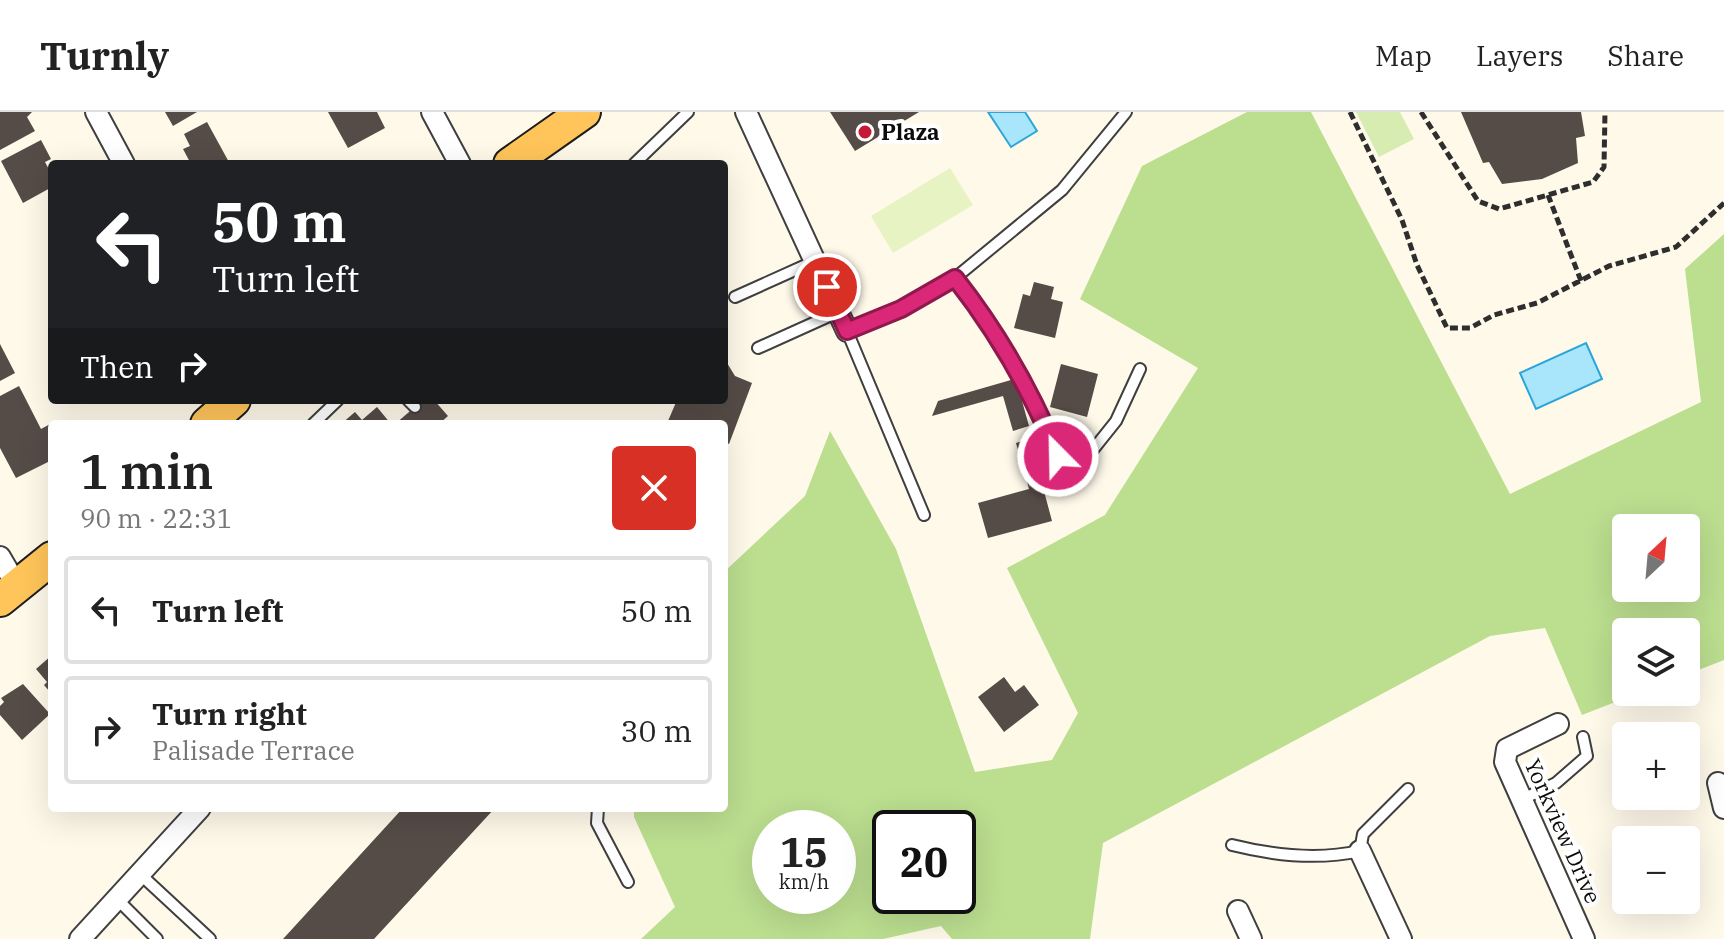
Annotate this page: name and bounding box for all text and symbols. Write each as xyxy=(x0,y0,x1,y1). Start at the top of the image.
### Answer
text: Turnly xyxy=(40,31,169,80)
text: Map xyxy=(1375,37,1432,74)
text: Layers xyxy=(1476,37,1563,74)
text: Share xyxy=(1607,37,1684,74)
place label: Plaza xyxy=(881,117,940,146)
marker: Plaza xyxy=(856,123,874,141)
text: 50 m xyxy=(212,185,347,257)
icon: left xyxy=(80,192,184,296)
pin xyxy=(793,253,861,321)
text: Turn left xyxy=(212,255,359,302)
icon: arrive xyxy=(805,265,849,309)
icon: right xyxy=(170,344,214,388)
text: Then xyxy=(80,347,154,386)
position arrow xyxy=(1016,414,1100,498)
text: 1 min xyxy=(80,440,213,502)
button: close xyxy=(612,446,696,530)
text: 90 m · 22:31 xyxy=(80,501,232,535)
north arrow xyxy=(1612,514,1700,602)
map controls xyxy=(1612,514,1700,914)
icon: left xyxy=(84,588,128,632)
text: Turn left xyxy=(152,591,284,630)
text: 50 m xyxy=(620,591,692,630)
button: layers xyxy=(1612,618,1700,706)
text: Turn right xyxy=(152,694,307,733)
icon: right xyxy=(84,708,128,752)
text: 30 m xyxy=(620,711,692,750)
button: + xyxy=(1612,722,1700,810)
text: Palisade Terrace xyxy=(152,733,355,767)
street label: Yorkview Drive xyxy=(1519,754,1608,908)
speed limit sign: 20 xyxy=(872,810,976,914)
text: 15 xyxy=(780,826,828,878)
button: − xyxy=(1612,826,1700,914)
text: km/h xyxy=(779,868,829,895)

